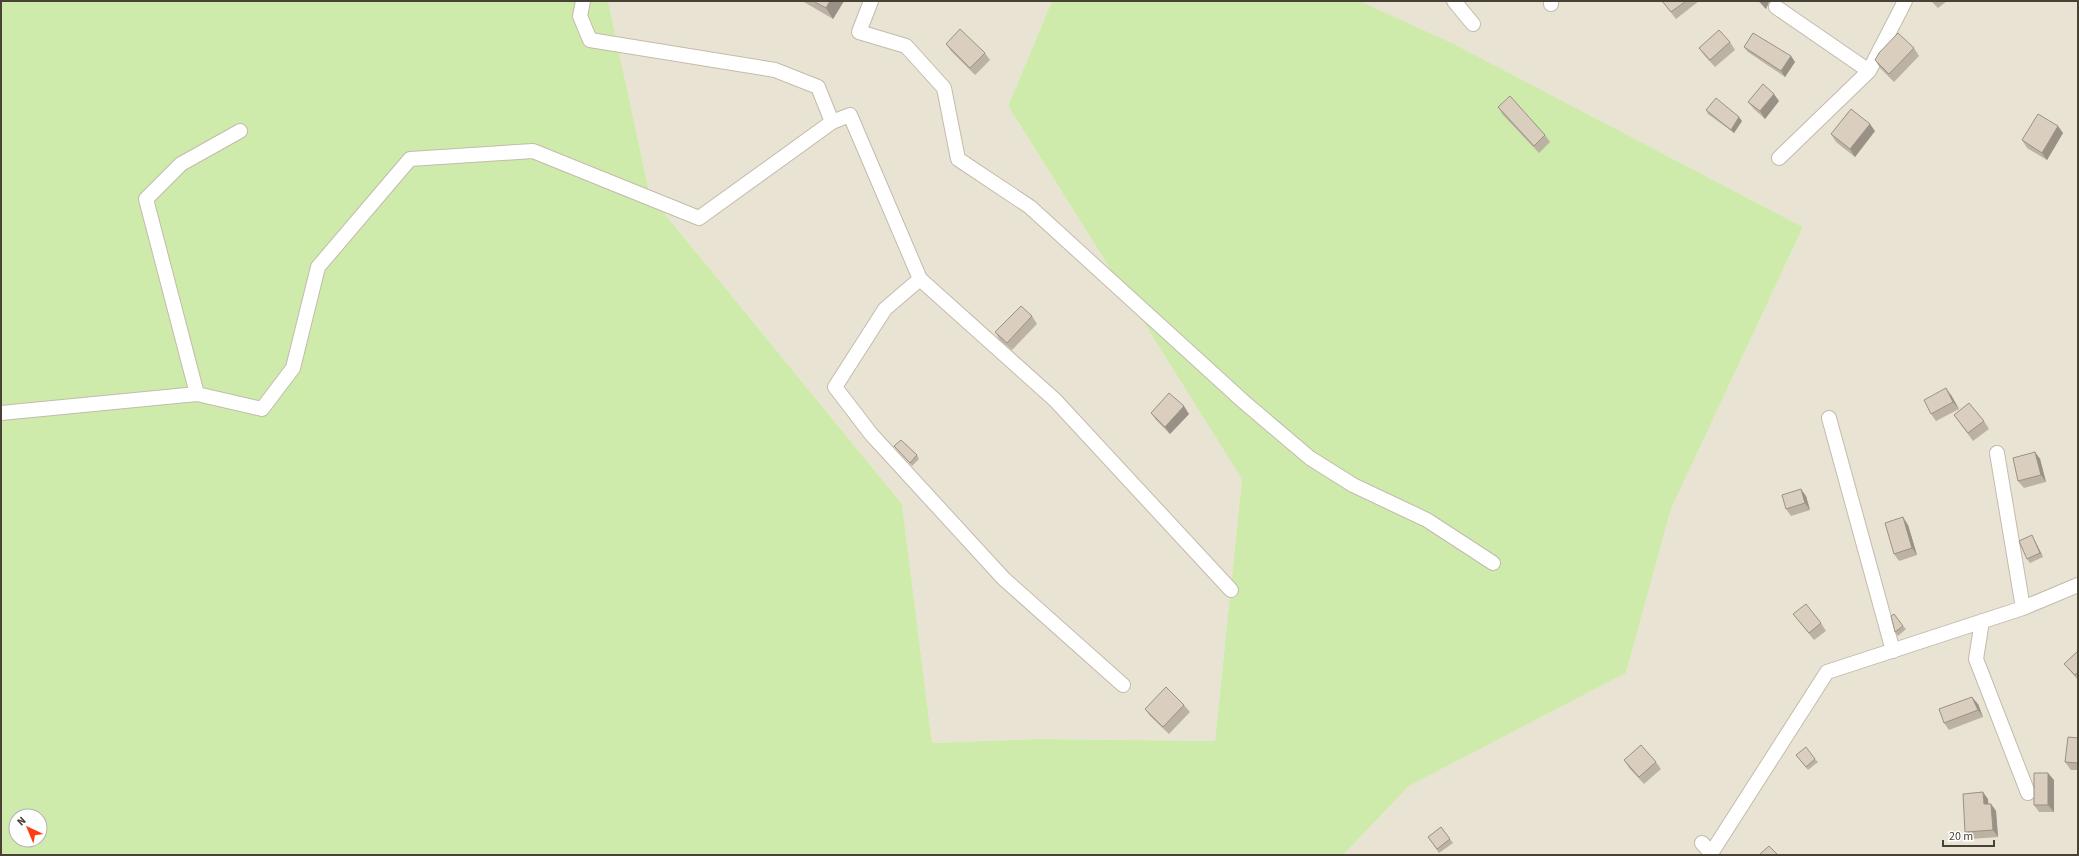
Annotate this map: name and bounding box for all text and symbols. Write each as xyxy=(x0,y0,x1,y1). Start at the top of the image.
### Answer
north arrow xyxy=(8,808,48,848)
text: N xyxy=(14,813,29,829)
scale bar xyxy=(1943,822,1994,848)
text: 20 m xyxy=(1949,828,1973,845)

